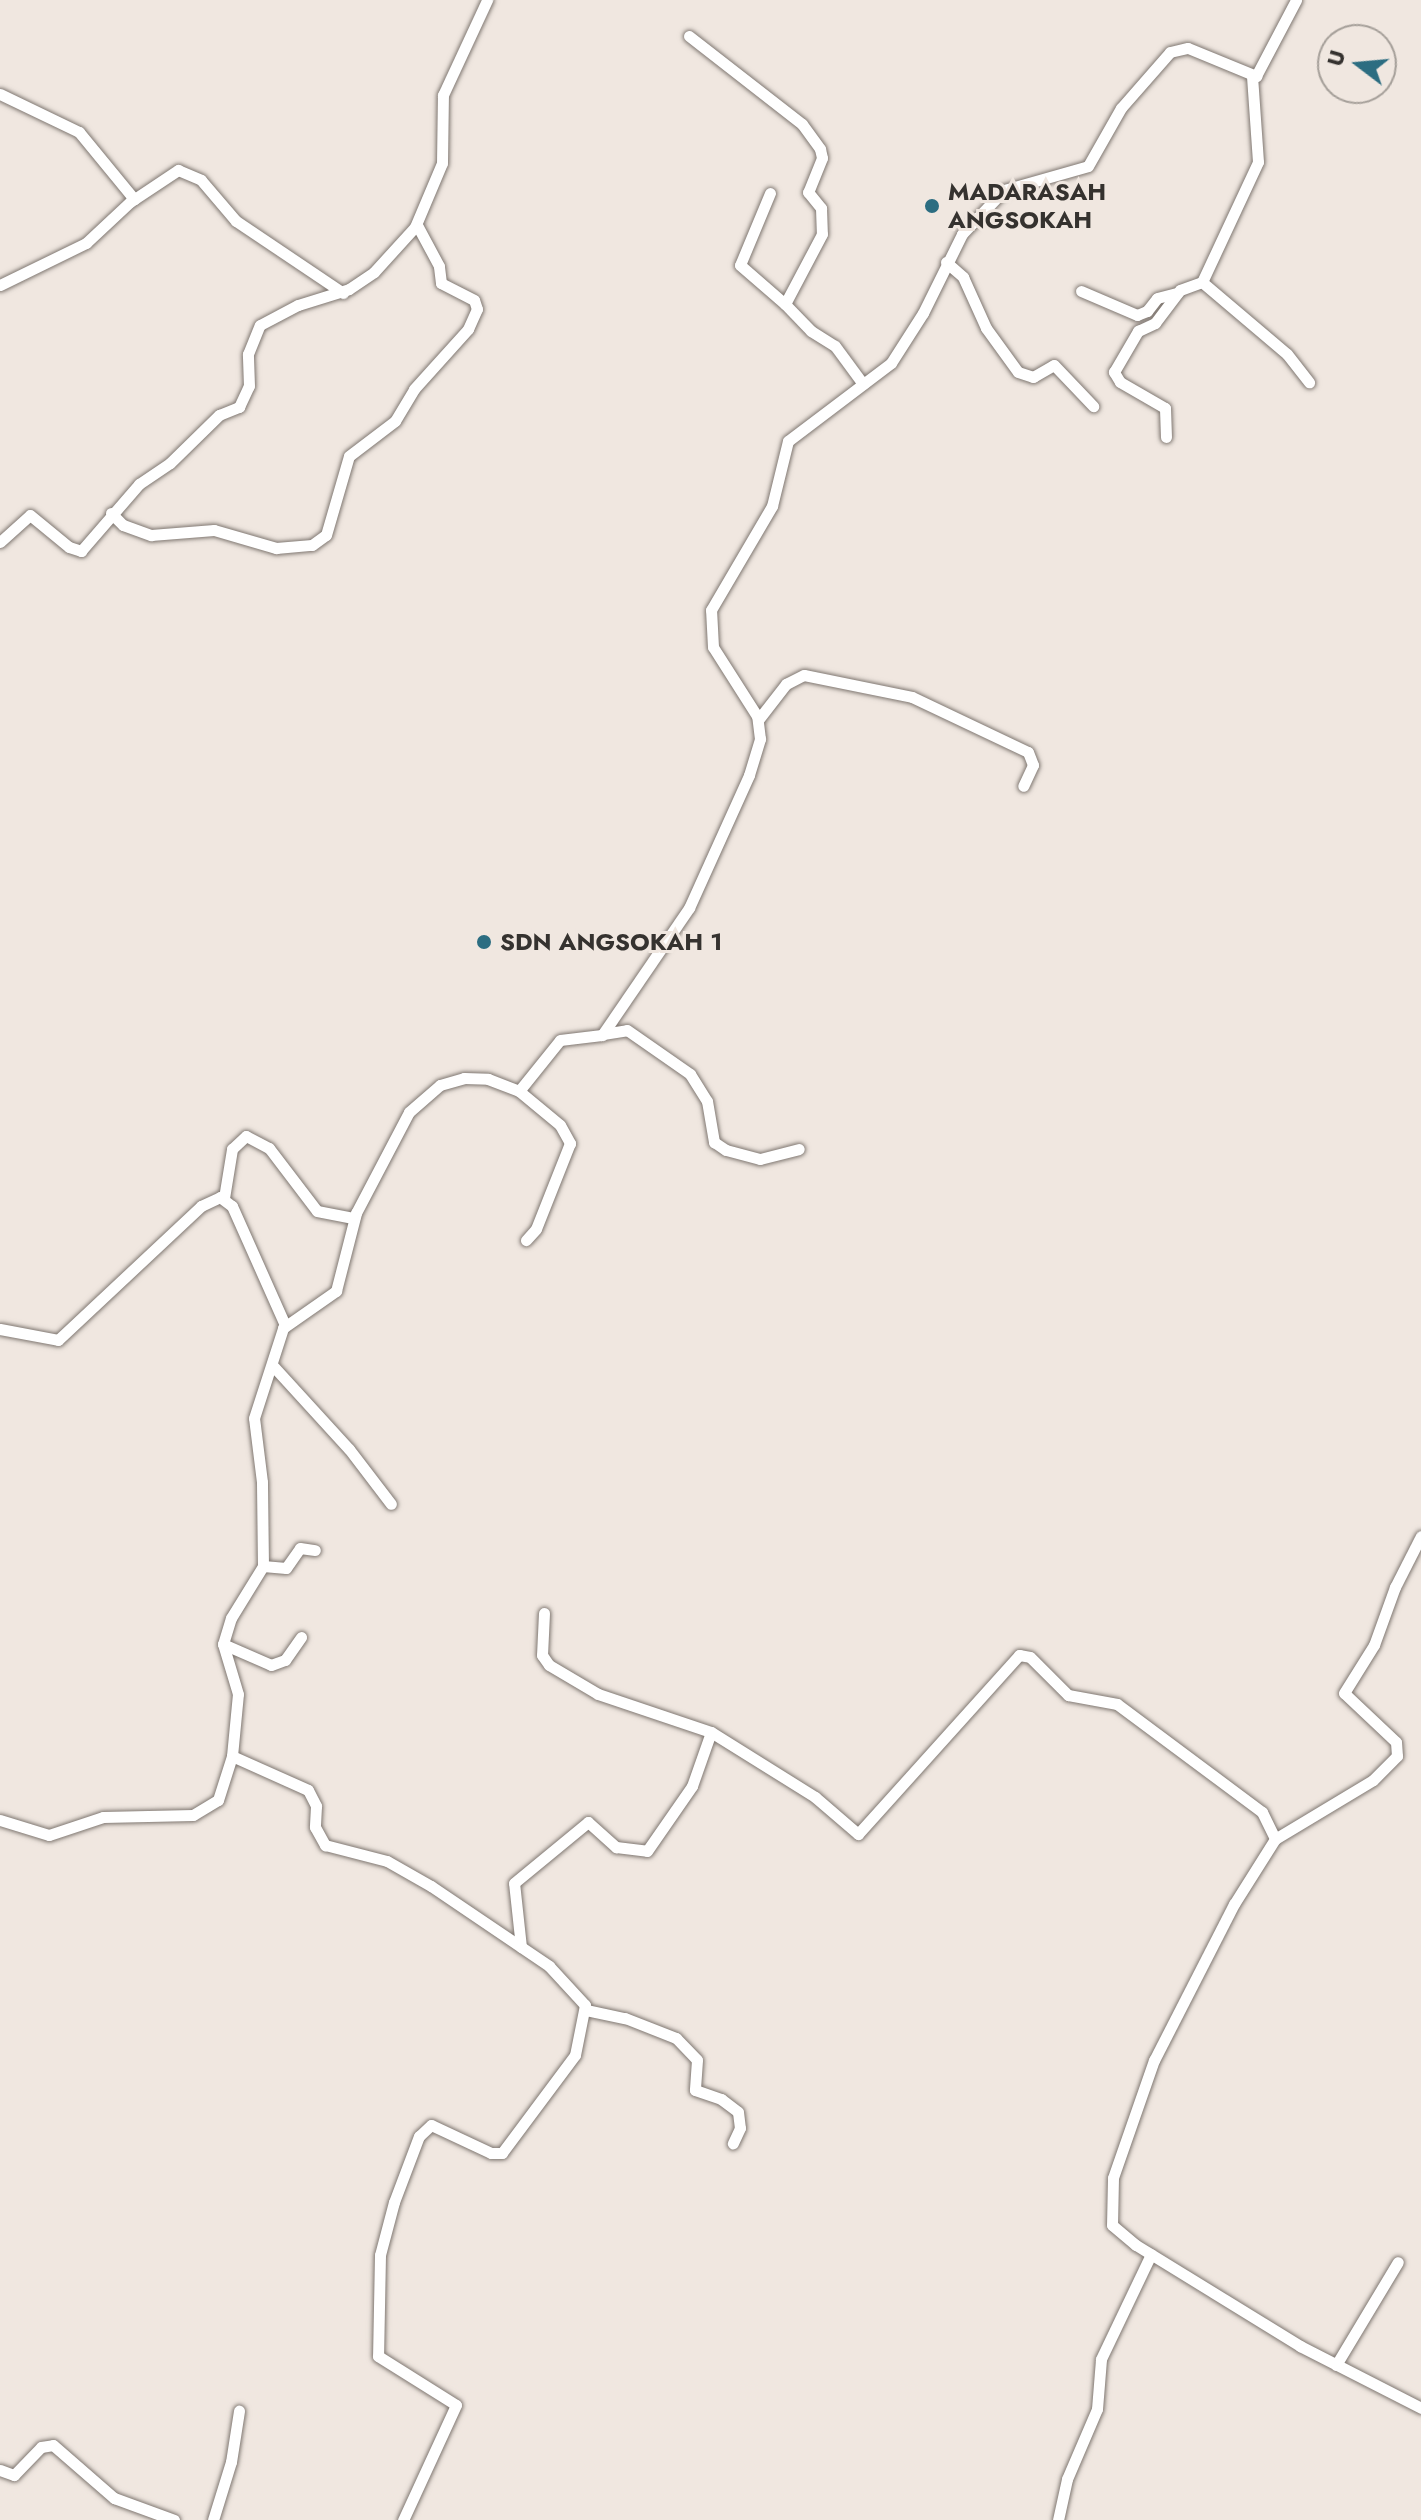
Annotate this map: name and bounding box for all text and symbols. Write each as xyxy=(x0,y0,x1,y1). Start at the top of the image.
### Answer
north arrow xyxy=(1317,24,1397,104)
text: U xyxy=(1318,46,1353,70)
place label: MADARASAH ANGSOKAH xyxy=(948,178,1106,234)
marker: MADARASAH ANGSOKAH xyxy=(923,197,941,215)
place label: SDN ANGSOKAH 1 xyxy=(500,928,722,956)
marker: SDN ANGSOKAH 1 xyxy=(475,933,493,951)

